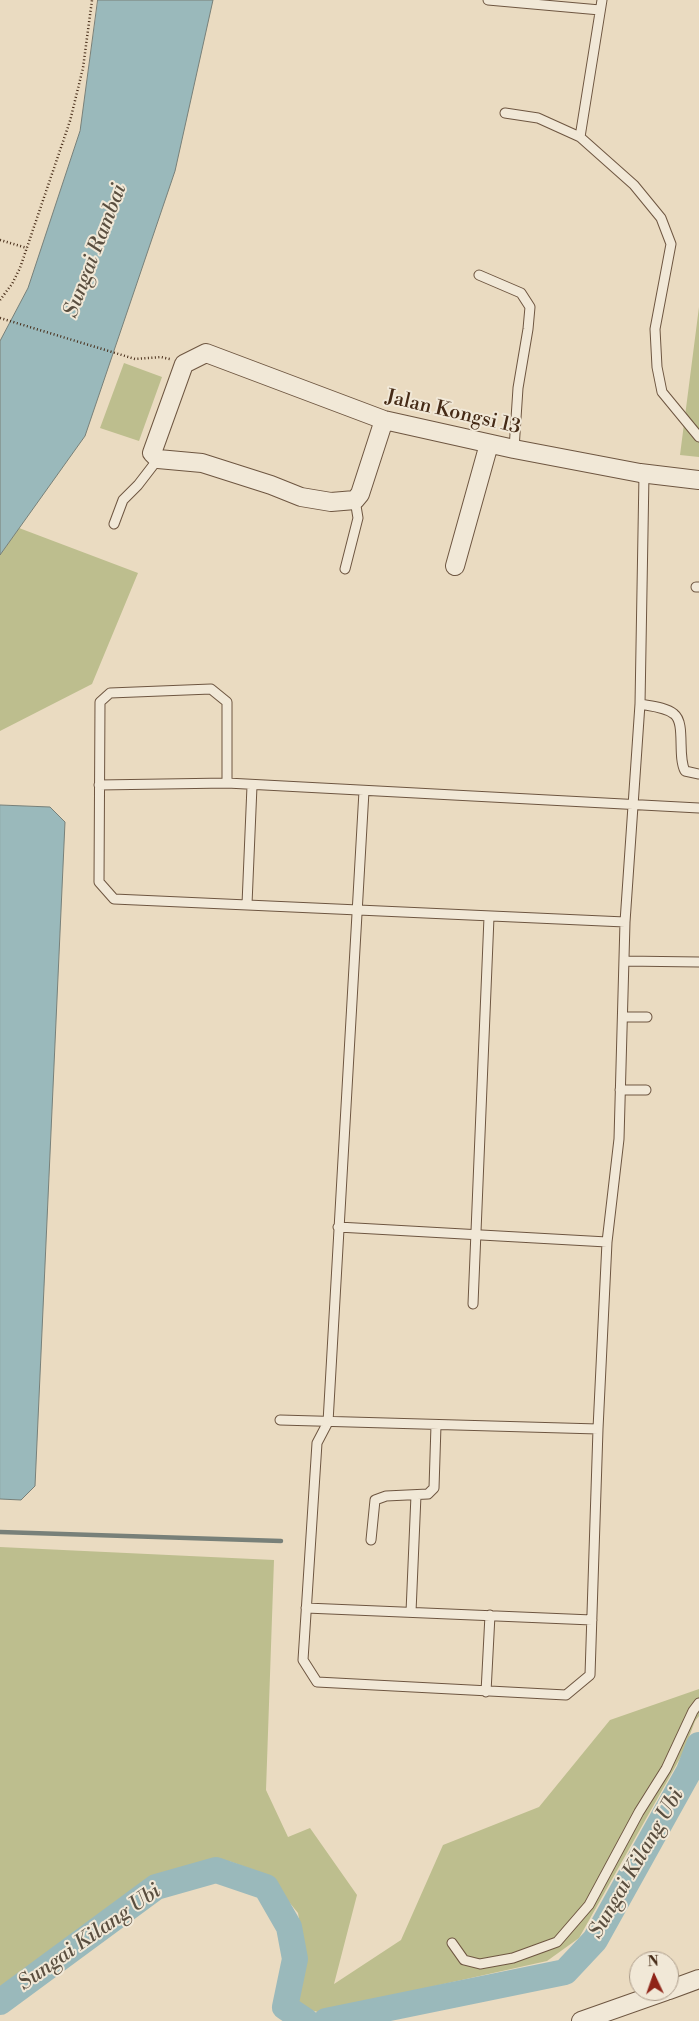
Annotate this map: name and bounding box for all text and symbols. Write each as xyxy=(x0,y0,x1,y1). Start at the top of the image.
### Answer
water label: Sungai Rambai xyxy=(59,181,133,321)
street label: Jalan Kongsi 13 xyxy=(383,386,523,440)
water label: Sungai Kilang Ubi xyxy=(584,1785,690,1943)
water label: Sungai Kilang Ubi xyxy=(14,1879,166,1997)
north arrow xyxy=(629,1951,679,2001)
text: N xyxy=(647,1953,659,1971)

